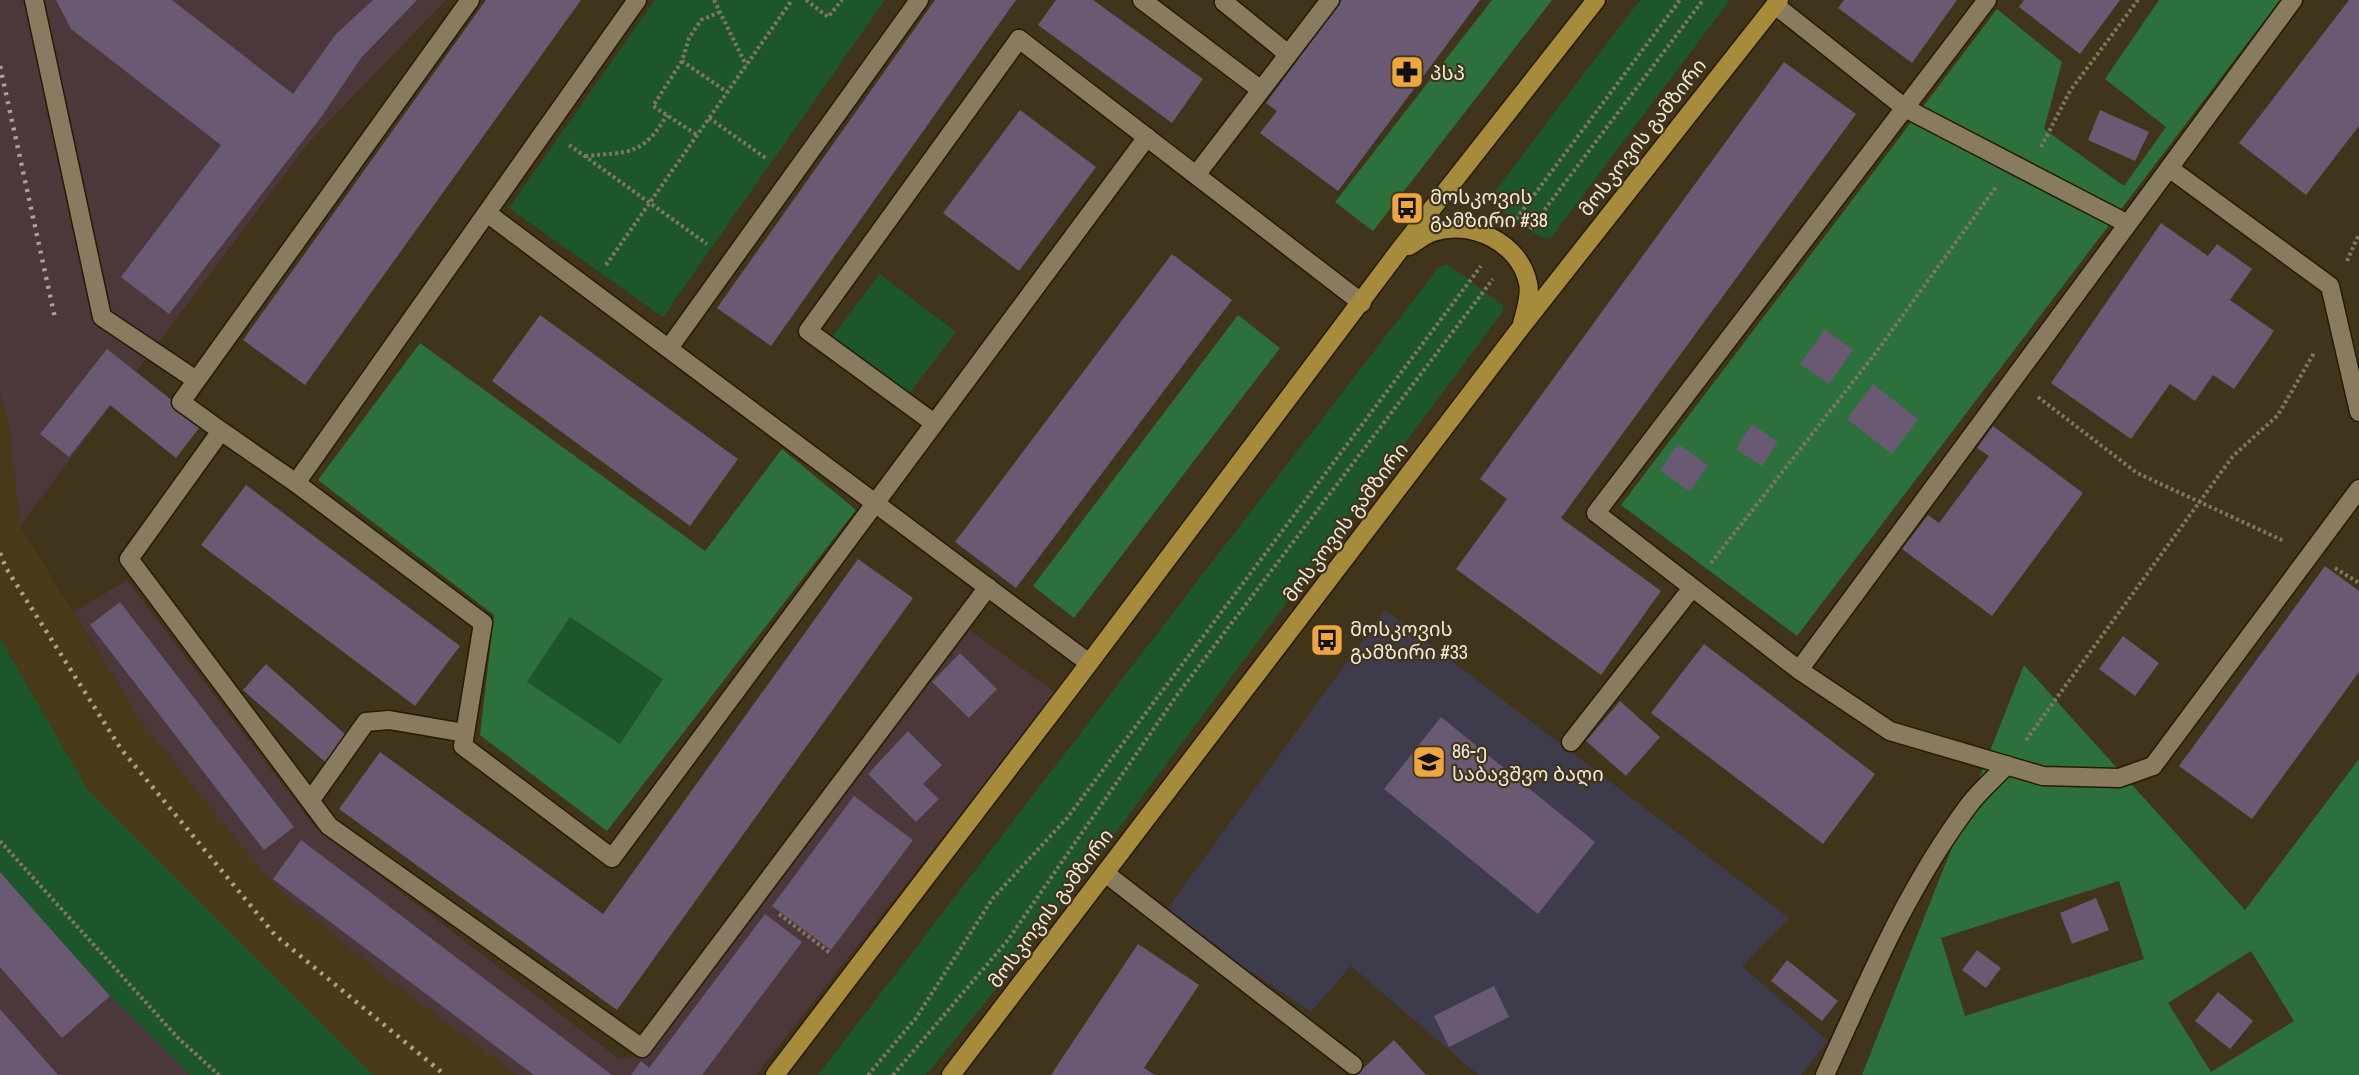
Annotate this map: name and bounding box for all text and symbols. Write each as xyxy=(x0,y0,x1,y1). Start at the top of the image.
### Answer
street label: მოსკოვის გამზირი xyxy=(1572,53,1712,221)
pharmacy icon: პსპ xyxy=(1389,54,1425,90)
place label: პსპ xyxy=(1430,59,1465,86)
place label: მოსკოვის გამზირი #38 xyxy=(1430,183,1548,233)
bus stop icon: მოსკოვის გამზირი #38 xyxy=(1389,190,1425,226)
street label: მოსკოვის გამზირი xyxy=(1276,437,1414,607)
place label: მოსკოვის გამზირი #33 xyxy=(1350,615,1468,665)
bus stop icon: მოსკოვის გამზირი #33 xyxy=(1309,622,1345,658)
place label: 86-ე საბავშვო ბაღი xyxy=(1452,737,1604,787)
school or university icon: 86-ე საბავშვო ბაღი xyxy=(1411,744,1447,780)
street label: მოსკოვის გამზირი xyxy=(981,823,1119,993)

